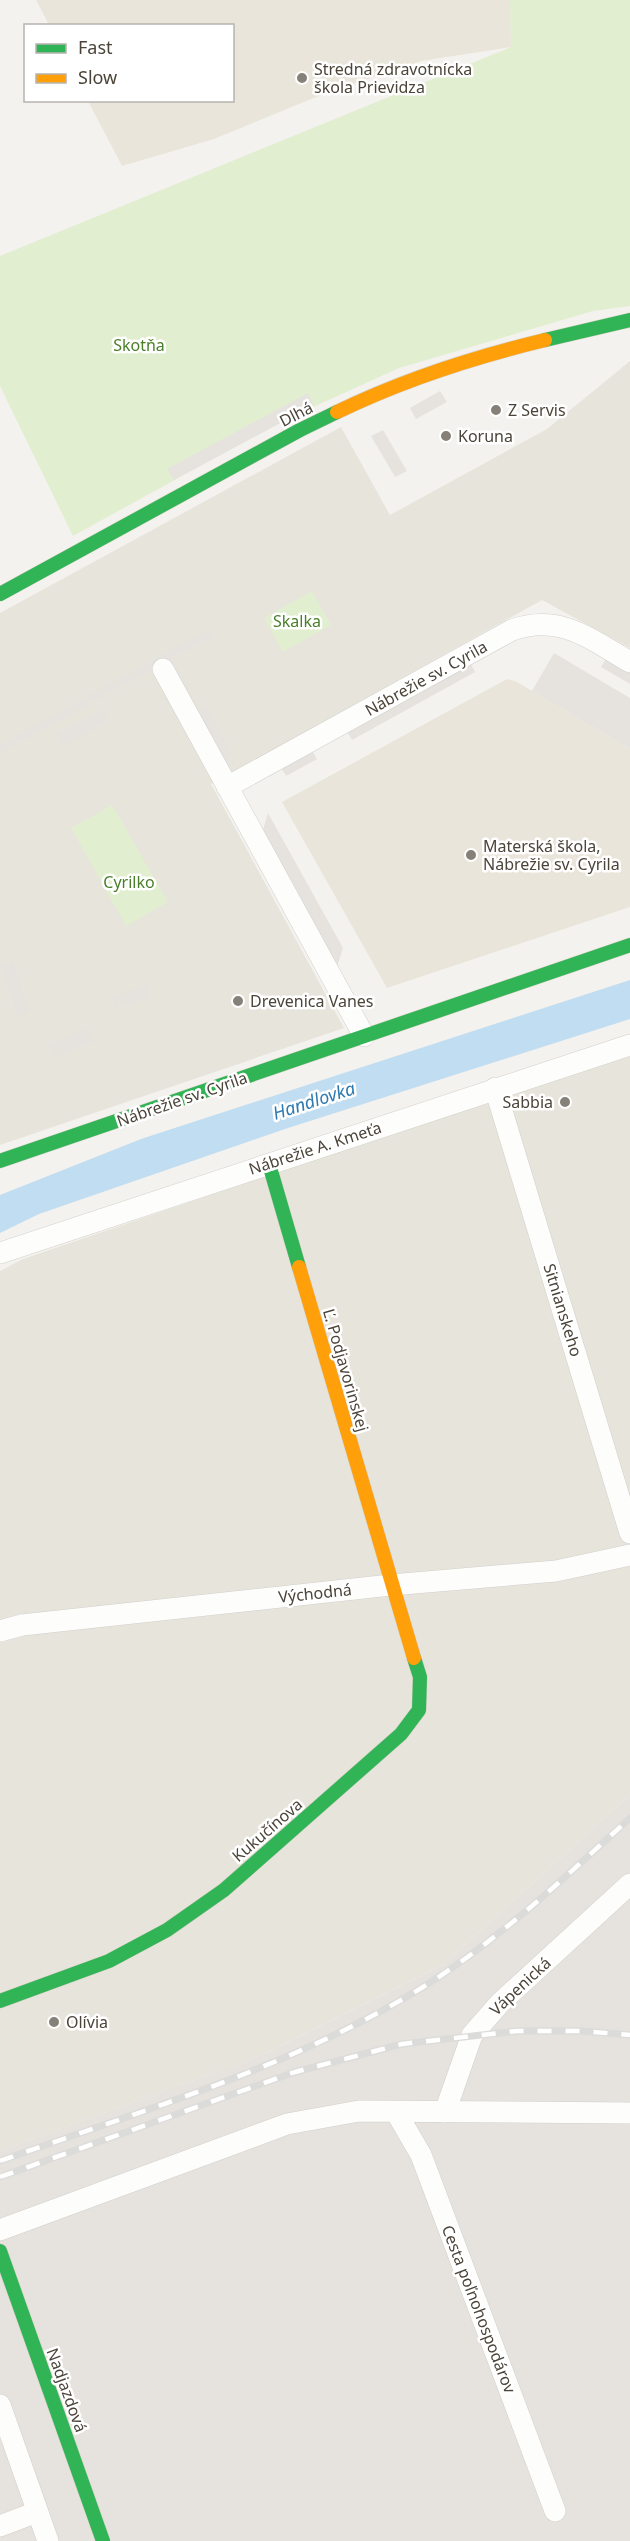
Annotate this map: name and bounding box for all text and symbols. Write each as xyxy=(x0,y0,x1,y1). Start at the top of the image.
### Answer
legend xyxy=(24,24,234,102)
text: Fast xyxy=(78,35,113,59)
place label: Stredná zdravotnícka škola Prievidza xyxy=(314,58,472,98)
text: Slow xyxy=(78,65,117,89)
marker: Stredná zdravotnícka škola Prievidza xyxy=(295,71,309,85)
park label: Skotňa xyxy=(113,334,165,356)
street label: Dlhá xyxy=(276,396,316,432)
place label: Z Servis xyxy=(508,399,566,421)
marker: Z Servis xyxy=(489,403,503,417)
place label: Koruna xyxy=(458,425,513,447)
marker: Koruna xyxy=(439,429,453,443)
park label: Skalka xyxy=(273,610,321,632)
street label: Nábrežie sv. Cyrila xyxy=(361,635,491,721)
place label: Materská škola, Nábrežie sv. Cyrila xyxy=(483,835,620,875)
marker: Materská škola, Nábrežie sv. Cyrila xyxy=(464,848,478,862)
park label: Cyrilko xyxy=(103,871,155,893)
place label: Drevenica Vanes xyxy=(250,990,374,1012)
marker: Drevenica Vanes xyxy=(231,994,245,1008)
street label: Nábrežie sv. Cyrila xyxy=(114,1066,250,1132)
water label: Handlovka xyxy=(269,1075,358,1125)
place label: Sabbia xyxy=(502,1091,553,1113)
marker: Sabbia xyxy=(558,1095,572,1109)
street label: Nábrežie A. Kmeťa xyxy=(246,1116,384,1180)
street label: Sitnianskeho xyxy=(538,1261,588,1359)
street label: Ľ. Podjavorinskej xyxy=(318,1306,374,1434)
street label: Východná xyxy=(277,1578,353,1608)
street label: Kukučínova xyxy=(227,1793,307,1867)
street label: Vápenická xyxy=(485,1952,555,2020)
place label: Olívia xyxy=(66,2011,108,2033)
marker: Olívia xyxy=(47,2015,61,2029)
street label: Cesta poľnohospodárov xyxy=(437,2222,522,2397)
street label: Nadjazdová xyxy=(42,2345,92,2435)

